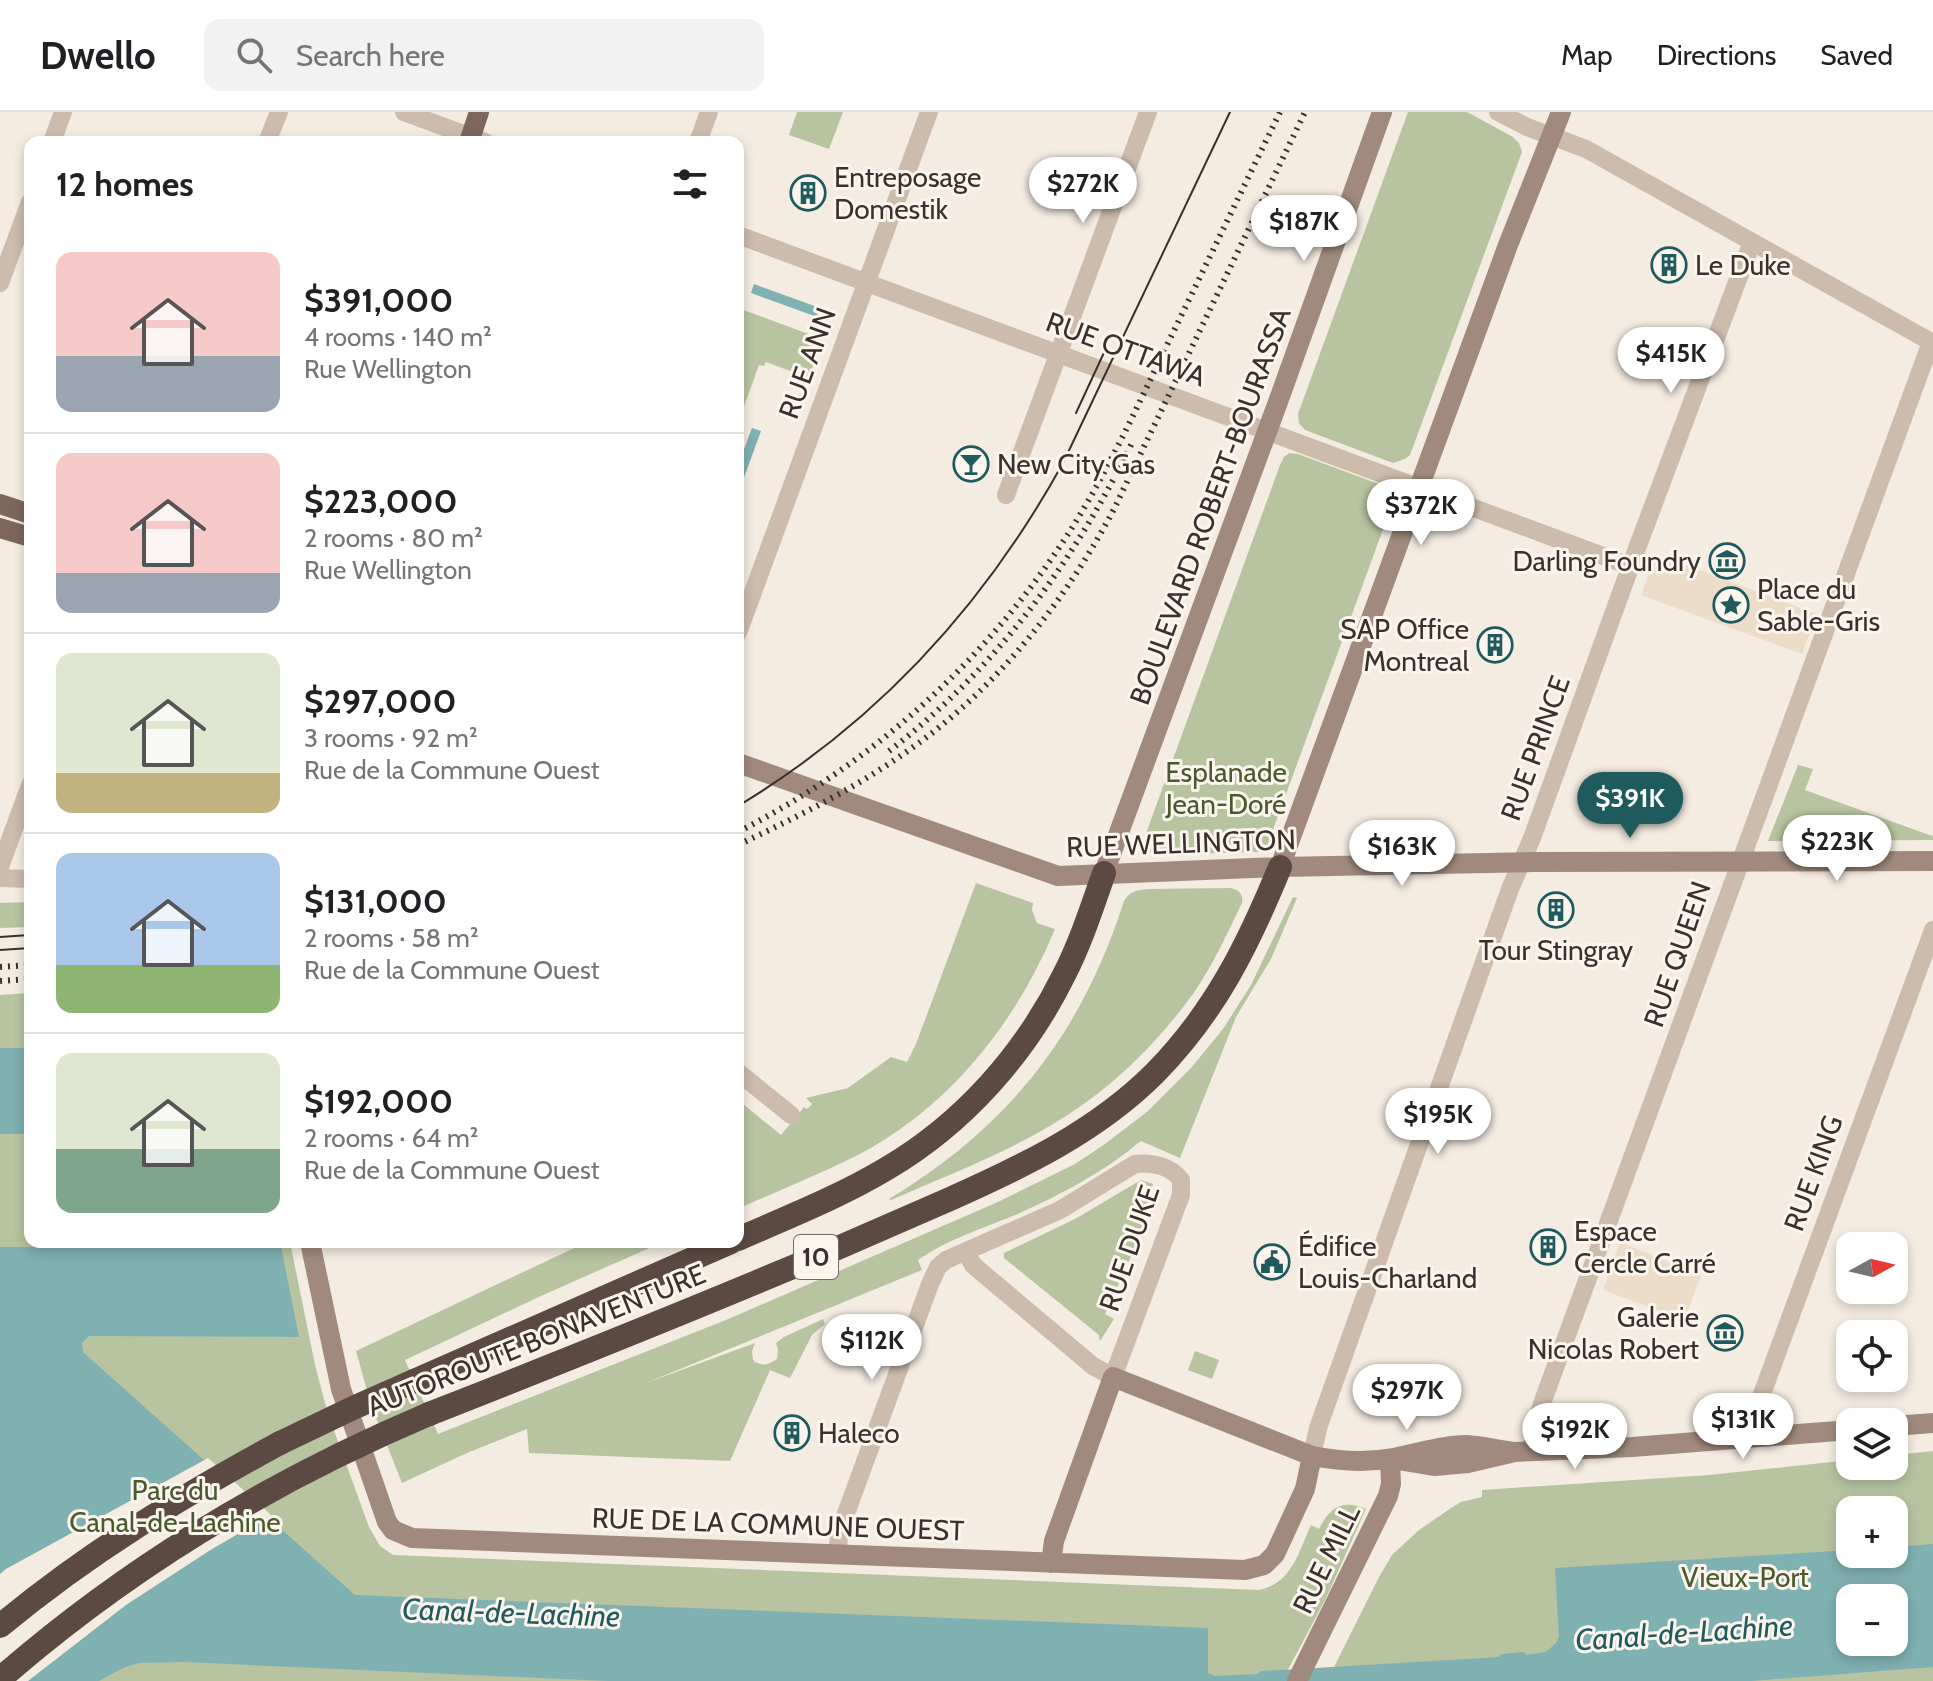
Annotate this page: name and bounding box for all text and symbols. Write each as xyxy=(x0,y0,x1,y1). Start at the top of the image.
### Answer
search box xyxy=(204,19,764,91)
text: Dwello xyxy=(40,32,156,79)
icon: search xyxy=(232,33,276,77)
text: Search here xyxy=(296,37,445,74)
text: Map xyxy=(1561,38,1613,72)
text: Directions xyxy=(1657,38,1776,72)
text: Saved xyxy=(1820,38,1893,72)
pin: $272K xyxy=(1027,157,1139,225)
place label: Entreposage Domestik xyxy=(834,160,981,226)
icon: filters xyxy=(668,162,712,206)
text: 12 homes xyxy=(56,163,194,205)
text: $272K xyxy=(1047,167,1119,199)
building icon: Entreposage Domestik xyxy=(789,174,827,212)
pin: $187K xyxy=(1248,195,1360,263)
text: $187K xyxy=(1269,205,1339,237)
building icon: Le Duke xyxy=(1650,246,1688,284)
place label: Le Duke xyxy=(1695,248,1791,282)
text: $391,000 xyxy=(304,279,453,321)
icon: home xyxy=(120,284,216,380)
street label: BOULEVARD ROBERT-BOURASSA xyxy=(1122,302,1298,709)
street label: RUE ANN xyxy=(771,303,843,423)
street label: RUE OTTAWA xyxy=(1042,304,1211,394)
text: 4 rooms · 140 m² xyxy=(304,321,492,353)
pin: $415K xyxy=(1615,327,1727,395)
text: $415K xyxy=(1636,337,1706,369)
text: Rue Wellington xyxy=(304,353,472,385)
bar icon: New City Gas xyxy=(952,445,990,483)
place label: New City Gas xyxy=(997,447,1155,481)
pin: $372K xyxy=(1365,479,1477,547)
text: $223,000 xyxy=(304,480,458,522)
icon: home xyxy=(120,485,216,581)
text: $372K xyxy=(1385,489,1457,521)
text: 2 rooms · 80 m² xyxy=(304,522,483,554)
museum icon: Darling Foundry xyxy=(1708,542,1746,580)
place label: Darling Foundry xyxy=(1512,544,1701,578)
text: Rue Wellington xyxy=(304,554,472,586)
place label: Place du Sable-Gris xyxy=(1757,572,1880,638)
place icon: Place du Sable-Gris xyxy=(1712,586,1750,624)
place label: SAP Office Montreal xyxy=(1340,612,1469,678)
building icon: SAP Office Montreal xyxy=(1476,626,1514,664)
street label: RUE PRINCE xyxy=(1493,671,1577,825)
text: $297,000 xyxy=(304,680,457,722)
icon: home xyxy=(120,685,216,781)
text: 3 rooms · 92 m² xyxy=(304,722,478,754)
text: Rue de la Commune Ouest xyxy=(304,754,599,786)
park label: Esplanade Jean-Doré xyxy=(1165,755,1287,821)
pin: $391K xyxy=(1574,772,1686,840)
text: $391K xyxy=(1595,782,1665,814)
pin: $223K xyxy=(1781,815,1893,883)
pin: $163K xyxy=(1346,820,1458,888)
street label: RUE WELLINGTON xyxy=(1065,822,1297,864)
text: $223K xyxy=(1801,825,1873,857)
text: $163K xyxy=(1367,830,1437,862)
street label: RUE QUEEN xyxy=(1636,877,1718,1031)
text: $131,000 xyxy=(304,880,447,922)
icon: home xyxy=(120,885,216,981)
building icon: Tour Stingray xyxy=(1537,891,1575,929)
text: 2 rooms · 58 m² xyxy=(304,922,479,954)
place label: Tour Stingray xyxy=(1479,933,1633,967)
text: Rue de la Commune Ouest xyxy=(304,954,599,986)
text: $192,000 xyxy=(304,1080,453,1122)
icon: home xyxy=(120,1085,216,1181)
pin: $195K xyxy=(1382,1088,1494,1156)
text: $195K xyxy=(1403,1098,1473,1130)
street label: RUE KING xyxy=(1776,1111,1850,1235)
text: 2 rooms · 64 m² xyxy=(304,1122,479,1154)
text: Rue de la Commune Ouest xyxy=(304,1154,599,1186)
street label: RUE DUKE xyxy=(1092,1181,1166,1315)
place label: Espace Cercle Carré xyxy=(1574,1214,1716,1280)
building icon: Espace Cercle Carré xyxy=(1529,1228,1567,1266)
place label: Édifice Louis-Charland xyxy=(1298,1229,1477,1295)
north arrow xyxy=(1836,1232,1908,1304)
map controls xyxy=(1836,1232,1908,1656)
road number: 10 xyxy=(794,1235,838,1279)
public building icon: Édifice Louis-Charland xyxy=(1253,1243,1291,1281)
street label: AUTOROUTE BONAVENTURE xyxy=(362,1256,710,1424)
place label: Galerie Nicolas Robert xyxy=(1528,1300,1699,1366)
pin: $112K xyxy=(816,1314,928,1382)
museum icon: Galerie Nicolas Robert xyxy=(1706,1314,1744,1352)
button: locate xyxy=(1836,1320,1908,1392)
text: $112K xyxy=(840,1324,904,1356)
pin: $297K xyxy=(1351,1364,1463,1432)
text: $297K xyxy=(1370,1374,1444,1406)
pin: $131K xyxy=(1687,1393,1799,1461)
pin: $192K xyxy=(1519,1403,1631,1471)
text: $131K xyxy=(1711,1403,1775,1435)
button: layers xyxy=(1836,1408,1908,1480)
text: $192K xyxy=(1540,1413,1610,1445)
building icon: Haleco xyxy=(773,1414,811,1452)
place label: Haleco xyxy=(818,1416,900,1450)
park label: Parc du Canal-de-Lachine xyxy=(69,1473,281,1539)
button: + xyxy=(1836,1496,1908,1568)
street label: RUE MILL xyxy=(1285,1499,1367,1619)
street label: RUE DE LA COMMUNE OUEST xyxy=(591,1501,965,1547)
park label: Vieux-Port xyxy=(1681,1560,1809,1594)
button: − xyxy=(1836,1584,1908,1656)
water label: Canal-de-Lachine xyxy=(401,1590,621,1635)
water label: Canal-de-Lachine xyxy=(1574,1606,1794,1659)

